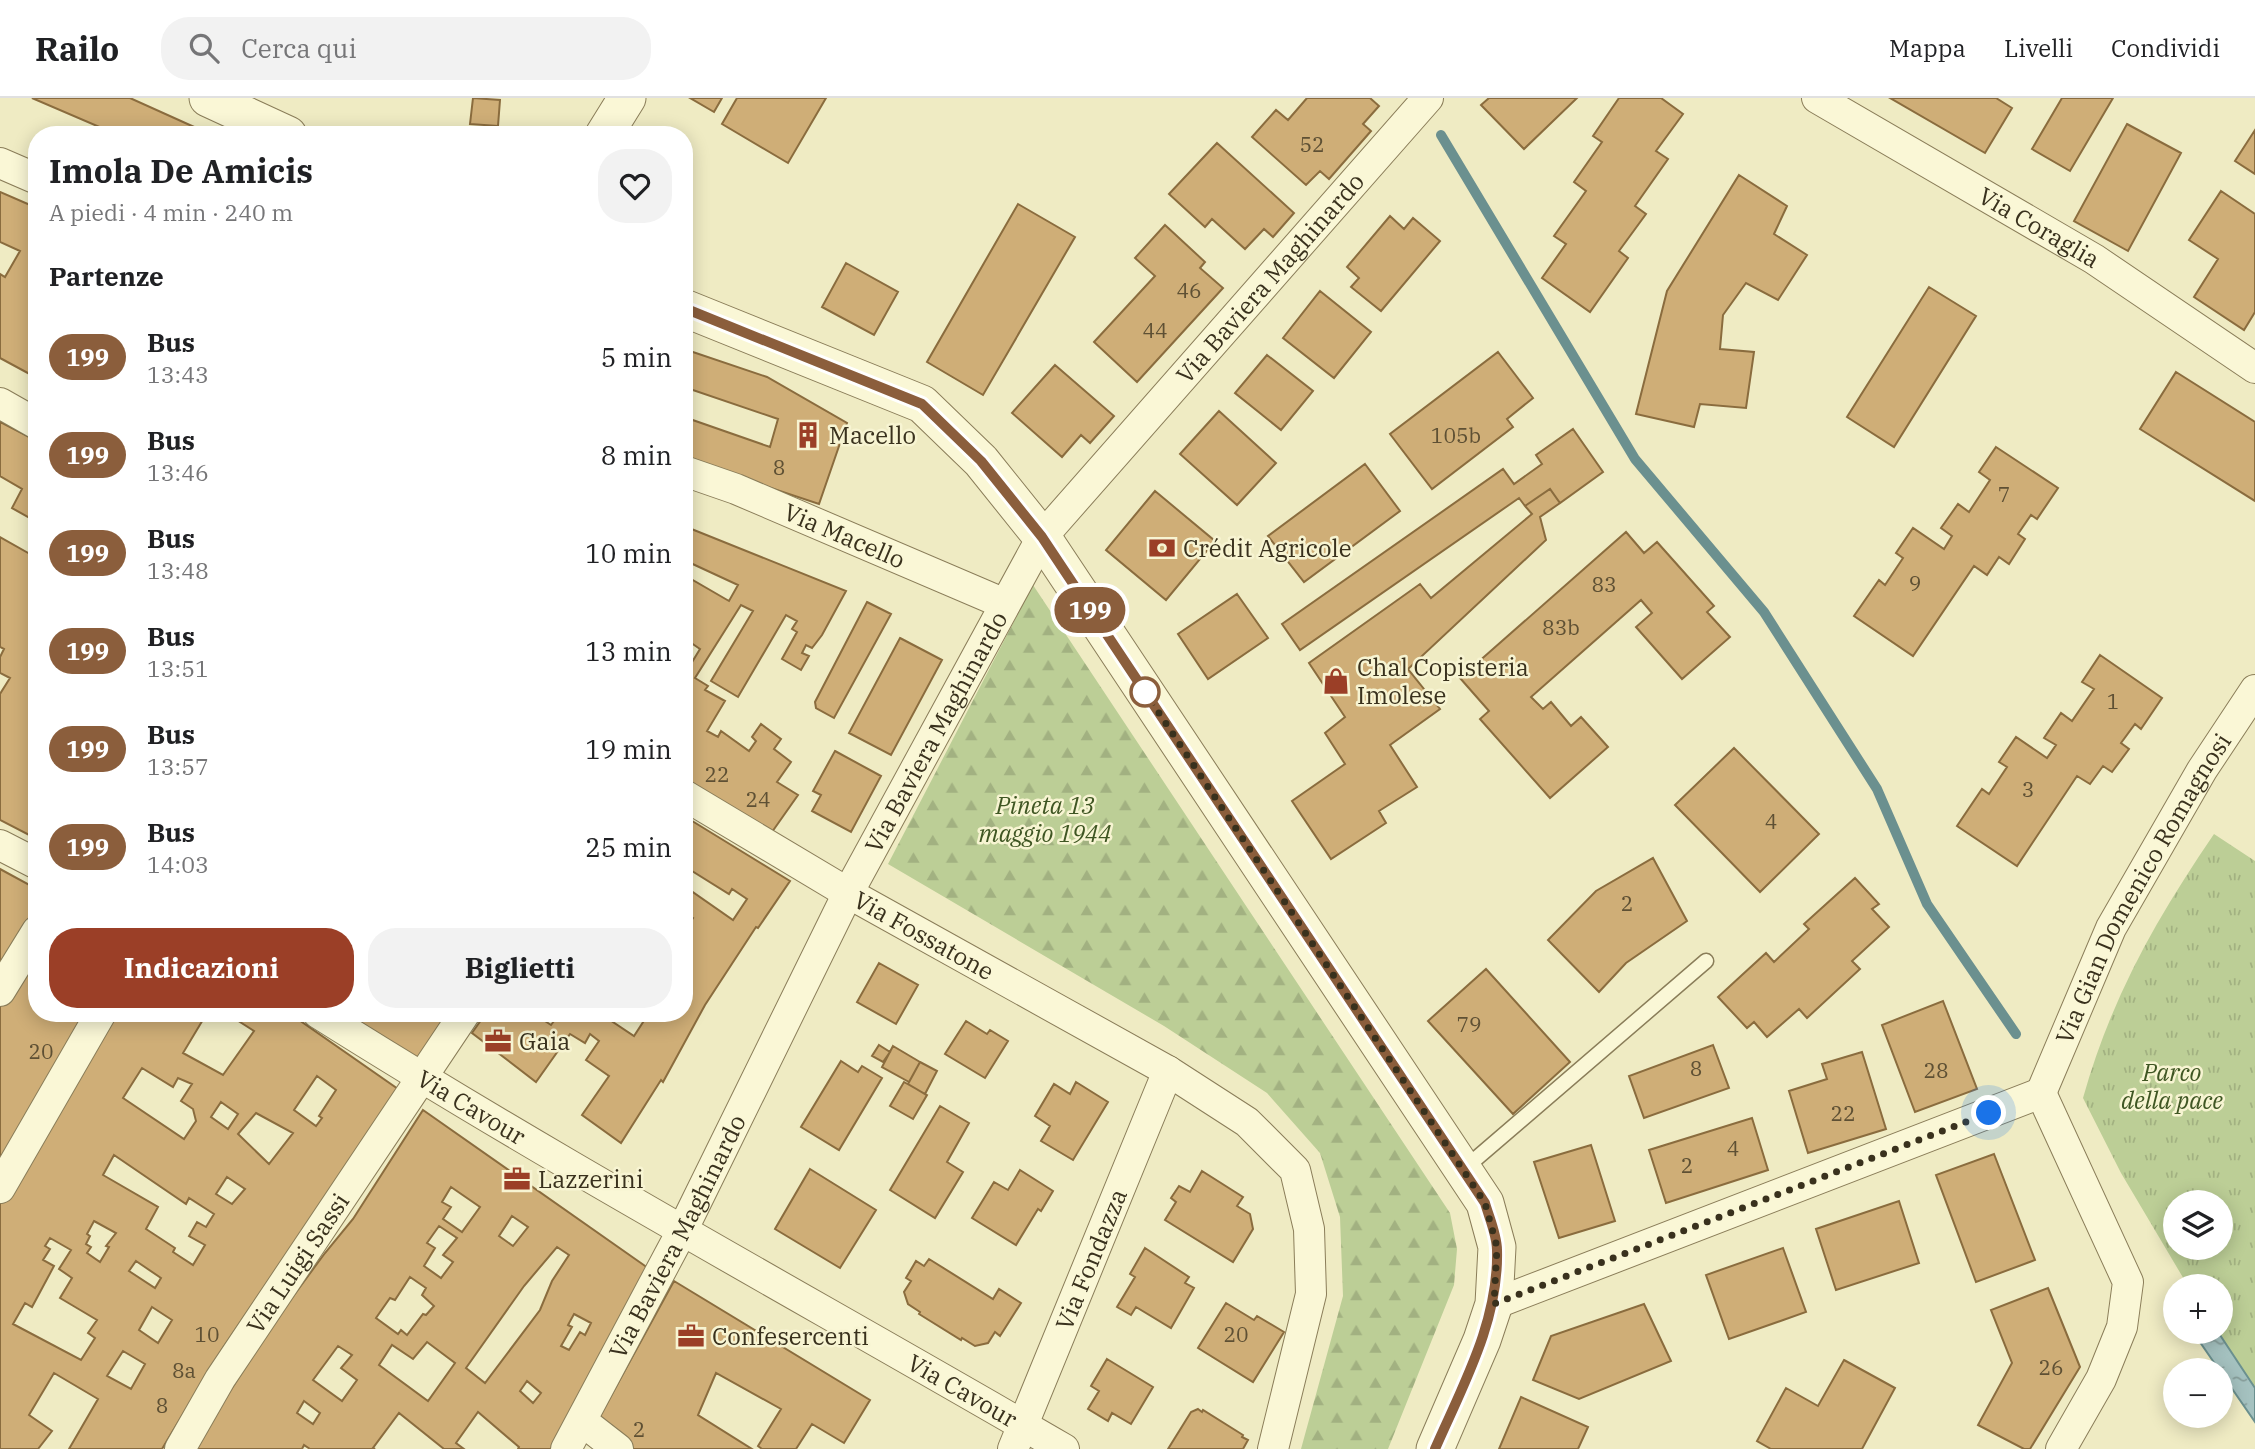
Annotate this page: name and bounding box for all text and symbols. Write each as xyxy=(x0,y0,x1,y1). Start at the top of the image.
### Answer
search box xyxy=(161,17,651,80)
text: Railo xyxy=(35,27,119,70)
icon: search xyxy=(185,29,223,67)
text: Cerca qui xyxy=(241,31,357,65)
text: Mappa xyxy=(1889,32,1966,64)
text: Livelli xyxy=(2004,32,2073,64)
text: Condividi xyxy=(2111,32,2220,64)
house number: 52 xyxy=(1299,130,1325,158)
text: Imola De Amicis xyxy=(49,149,313,192)
button: heart xyxy=(598,149,672,223)
street label: Via Baviera Maghinardo xyxy=(1169,166,1371,390)
street label: Via Coraglia xyxy=(1973,179,2106,275)
text: A piedi · 4 min · 240 m xyxy=(49,197,293,227)
text: Partenze xyxy=(49,259,164,293)
house number: 46 xyxy=(1176,276,1202,304)
house number: 44 xyxy=(1142,316,1168,344)
text: Bus xyxy=(147,325,195,359)
text: 5 min xyxy=(601,340,672,374)
text: 199 xyxy=(66,341,109,373)
text: 13:43 xyxy=(147,359,209,389)
place label: Macello xyxy=(829,419,916,451)
building icon: Macello xyxy=(793,420,823,450)
house number: 105b xyxy=(1431,421,1481,449)
text: Bus xyxy=(147,423,195,457)
text: 8 min xyxy=(601,438,672,472)
text: 199 xyxy=(66,439,109,471)
house number: 8 xyxy=(773,453,785,481)
text: 13:46 xyxy=(147,457,209,487)
house number: 7 xyxy=(1998,480,2010,508)
street label: Via Macello xyxy=(779,495,910,575)
text: Bus xyxy=(147,521,195,555)
place label: Crédit Agricole xyxy=(1183,532,1352,564)
bank icon: Crédit Agricole xyxy=(1147,533,1177,563)
text: 10 min xyxy=(585,536,672,570)
text: 199 xyxy=(66,537,109,569)
text: 13:48 xyxy=(147,555,209,585)
house number: 9 xyxy=(1909,569,1921,597)
house number: 83 xyxy=(1591,570,1617,598)
line badge: 199 xyxy=(1050,587,1130,633)
text: 199 xyxy=(1068,594,1112,626)
street label: Via Baviera Maghinardo xyxy=(857,606,1014,858)
house number: 83b xyxy=(1542,613,1580,641)
text: Bus xyxy=(147,619,195,653)
text: 13 min xyxy=(585,634,672,668)
text: 199 xyxy=(66,635,109,667)
place label: Chal Copisteria Imolese xyxy=(1357,651,1529,711)
text: 13:51 xyxy=(147,653,209,683)
shop icon: Chal Copisteria Imolese xyxy=(1321,666,1351,696)
unlabelled marker xyxy=(1130,677,1160,707)
house number: 1 xyxy=(2107,687,2119,715)
text: Bus xyxy=(147,717,195,751)
street label: Via Gian Domenico Romagnosi xyxy=(2048,727,2238,1048)
text: 19 min xyxy=(585,732,672,766)
text: 199 xyxy=(66,733,109,765)
text: 13:57 xyxy=(147,751,209,781)
house number: 22 xyxy=(704,760,730,788)
house number: 3 xyxy=(2022,775,2034,803)
house number: 24 xyxy=(745,785,771,813)
park label: Pineta 13 maggio 1944 xyxy=(979,789,1111,849)
house number: 4 xyxy=(1765,807,1777,835)
text: Bus xyxy=(147,815,195,849)
text: 25 min xyxy=(585,830,672,864)
text: 199 xyxy=(66,831,109,863)
text: 14:03 xyxy=(147,849,209,879)
street label: Via Fossatone xyxy=(848,883,1000,987)
house number: 2 xyxy=(1621,889,1633,917)
button: Indicazioni xyxy=(49,928,354,1008)
button: Biglietti xyxy=(368,928,672,1008)
house number: 79 xyxy=(1456,1010,1482,1038)
place label: Gaia xyxy=(519,1025,570,1057)
office icon: Gaia xyxy=(483,1026,513,1056)
house number: 20 xyxy=(28,1037,54,1065)
house number: 8 xyxy=(1690,1054,1702,1082)
house number: 28 xyxy=(1923,1056,1949,1084)
park label: Parco della pace xyxy=(2121,1056,2223,1116)
street label: Via Cavour xyxy=(411,1062,532,1152)
your location xyxy=(1971,1095,2006,1130)
house number: 22 xyxy=(1830,1099,1856,1127)
street label: Via Baviera Maghinardo xyxy=(601,1109,753,1364)
house number: 4 xyxy=(1727,1134,1739,1162)
house number: 2 xyxy=(1681,1151,1693,1179)
place label: Lazzerini xyxy=(538,1163,643,1195)
office icon: Lazzerini xyxy=(502,1164,532,1194)
street label: Via Fondazza xyxy=(1048,1184,1134,1335)
street label: Via Luigi Sassi xyxy=(239,1187,356,1340)
map controls xyxy=(2163,1190,2233,1428)
button: layers xyxy=(2163,1190,2233,1260)
button: + xyxy=(2163,1274,2233,1344)
house number: 10 xyxy=(194,1320,220,1348)
place label: Confesercenti xyxy=(712,1320,869,1352)
house number: 20 xyxy=(1223,1320,1249,1348)
office icon: Confesercenti xyxy=(676,1321,706,1351)
street label: Via Cavour xyxy=(902,1346,1024,1435)
house number: 26 xyxy=(2038,1353,2064,1381)
house number: 8a xyxy=(172,1356,196,1384)
button: − xyxy=(2163,1358,2233,1428)
house number: 8 xyxy=(156,1391,168,1419)
house number: 2 xyxy=(633,1415,645,1443)

